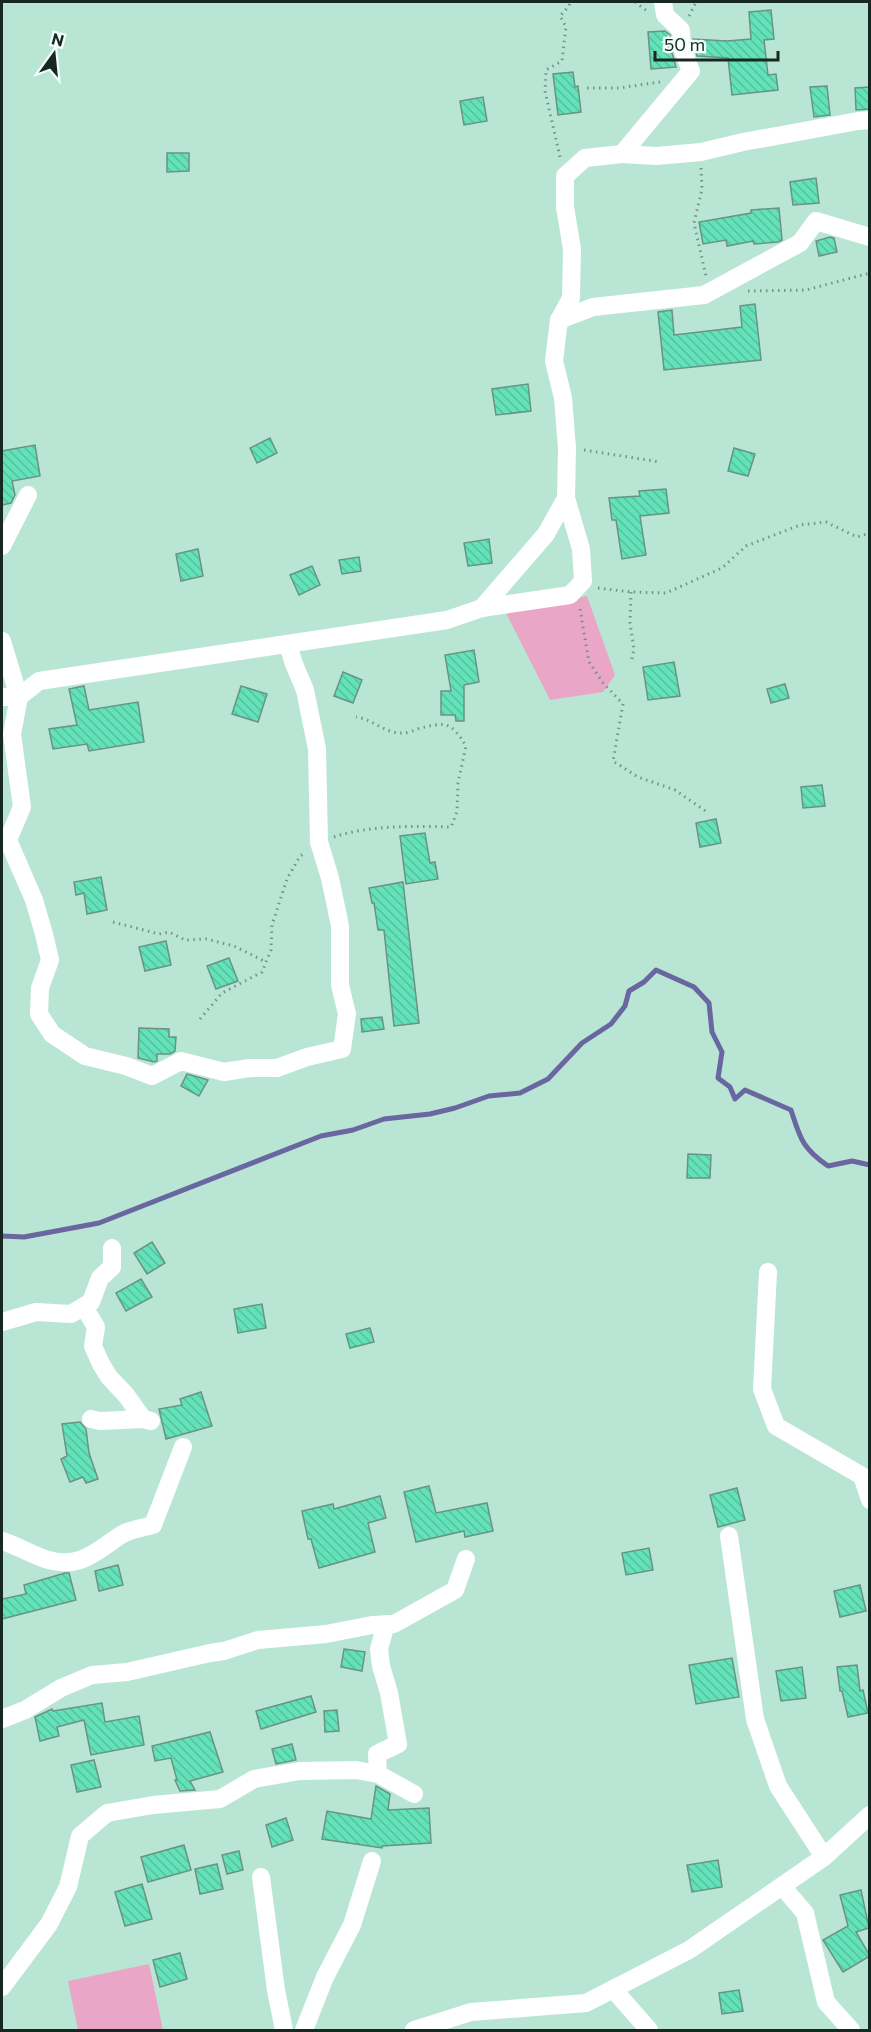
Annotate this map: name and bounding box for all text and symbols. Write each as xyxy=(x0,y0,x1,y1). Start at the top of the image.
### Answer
north arrow xyxy=(24,24,84,84)
scale bar xyxy=(655,24,778,62)
text: N xyxy=(50,28,66,50)
text: 50 m xyxy=(664,33,705,55)

